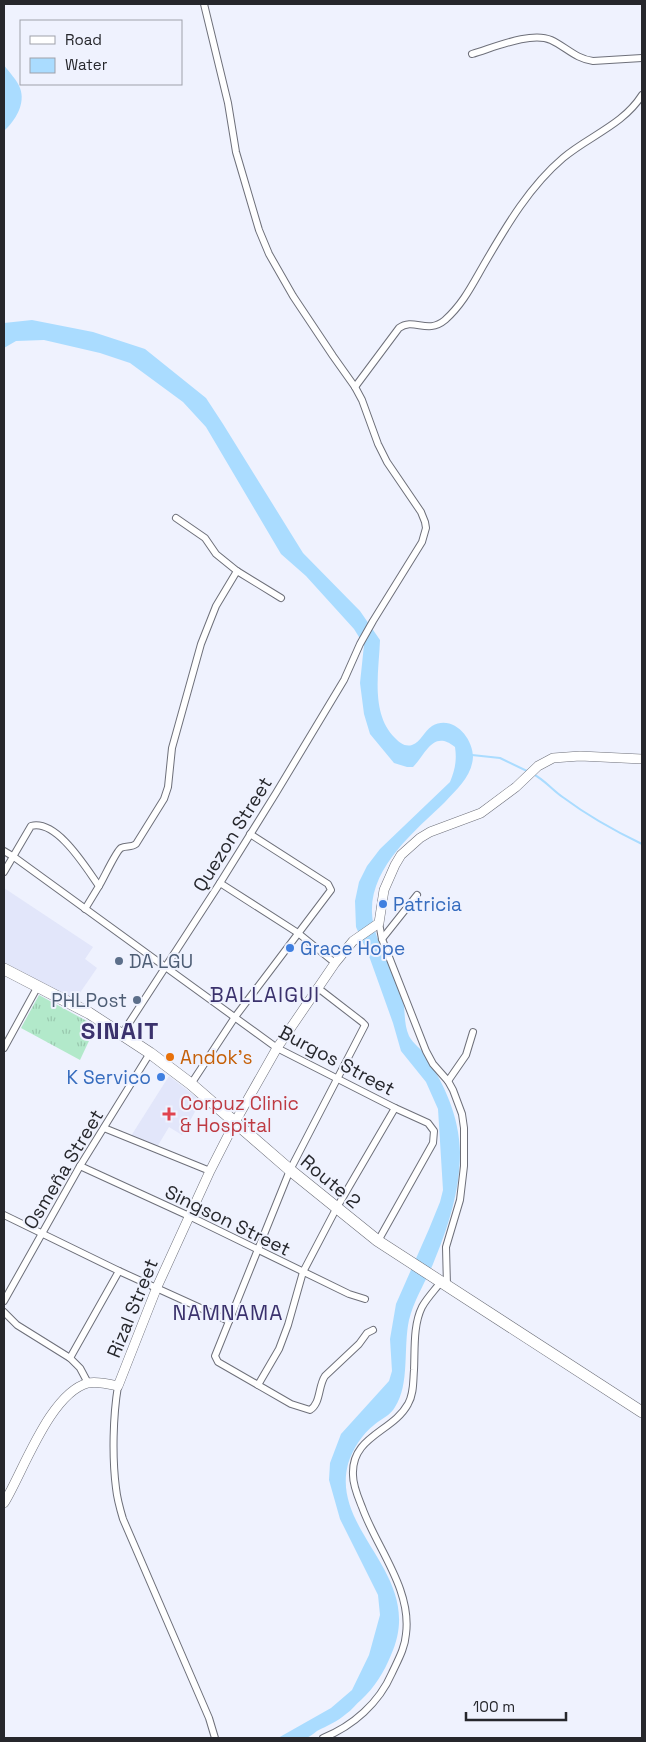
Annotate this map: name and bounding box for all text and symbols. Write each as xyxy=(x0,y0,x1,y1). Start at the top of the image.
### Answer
legend xyxy=(20,20,182,85)
text: Road xyxy=(65,30,102,49)
text: Water xyxy=(65,55,108,74)
street label: Quezon Street xyxy=(187,772,278,896)
place label: Patricia xyxy=(393,892,462,917)
marker: Patricia xyxy=(377,898,389,910)
place label: Grace Hope xyxy=(300,936,405,961)
marker: Grace Hope xyxy=(284,942,296,954)
place label: DA LGU xyxy=(129,949,193,974)
marker: DA LGU xyxy=(113,955,125,967)
district label: BALLAIGUI xyxy=(210,981,320,1008)
place label: PHLPost xyxy=(51,988,127,1013)
marker: PHLPost xyxy=(131,994,143,1006)
district label: SINAIT xyxy=(81,1015,159,1046)
street label: Burgos Street xyxy=(274,1019,399,1102)
place label: Andok's xyxy=(180,1045,253,1070)
marker: Andok's xyxy=(164,1051,176,1063)
place label: K Servico xyxy=(66,1065,151,1090)
marker: K Servico xyxy=(155,1071,167,1083)
place label: Corpuz Clinic & Hospital xyxy=(180,1091,299,1138)
street label: Osmeña Street xyxy=(18,1105,109,1234)
marker: Corpuz Clinic & Hospital xyxy=(162,1107,176,1121)
street label: Route 2 xyxy=(295,1149,366,1214)
street label: Singson Street xyxy=(161,1179,295,1262)
street label: Rizal Street xyxy=(101,1255,164,1362)
district label: NAMNAMA xyxy=(173,1299,283,1326)
scale bar xyxy=(466,1690,566,1722)
text: 100 m xyxy=(473,1697,515,1716)

